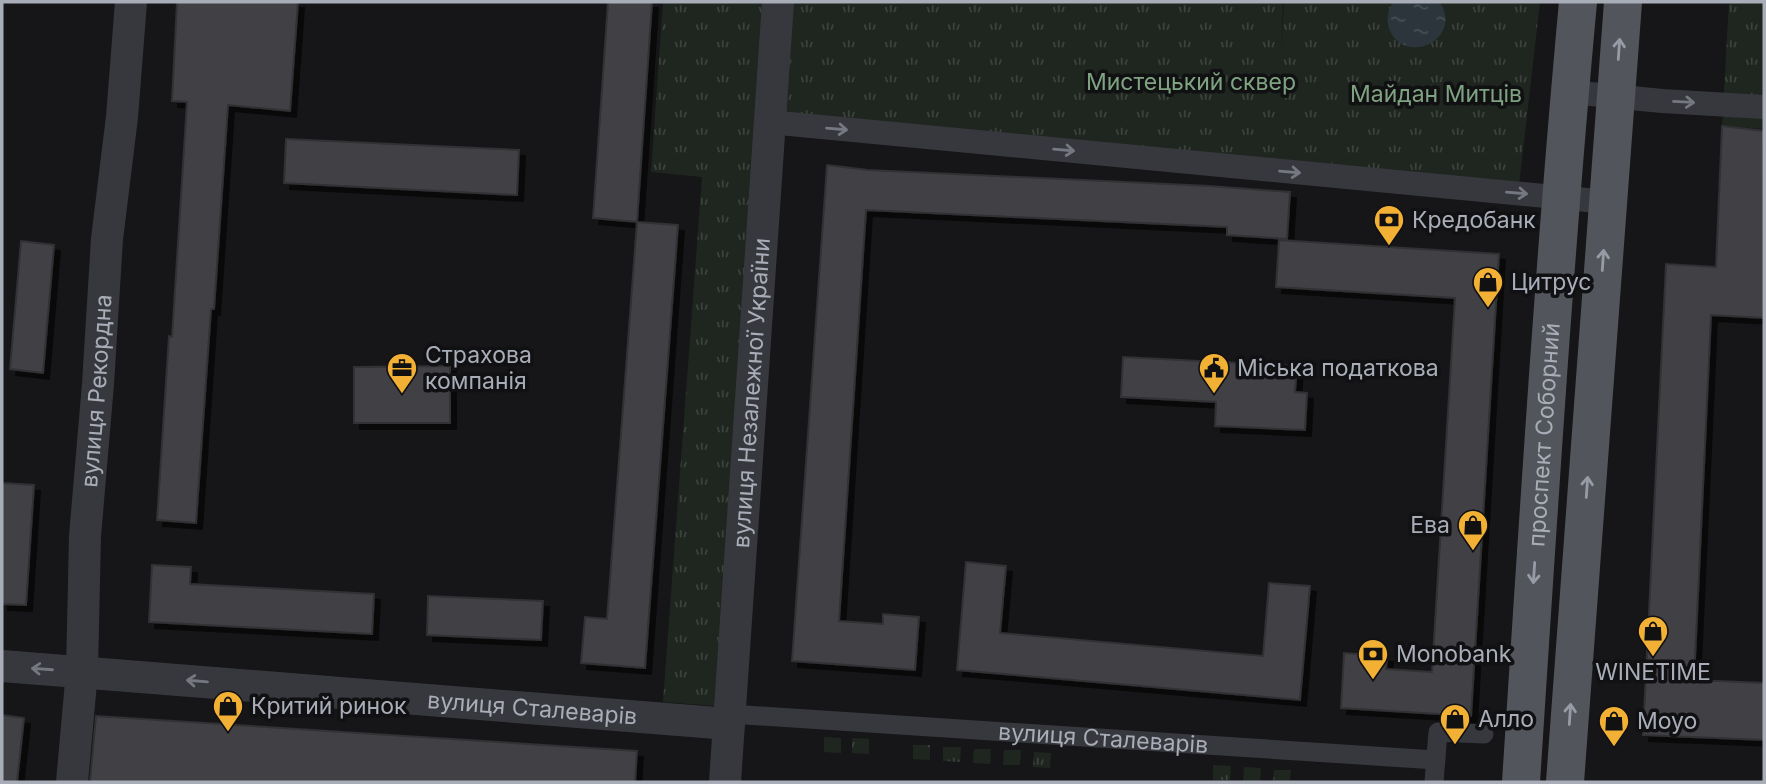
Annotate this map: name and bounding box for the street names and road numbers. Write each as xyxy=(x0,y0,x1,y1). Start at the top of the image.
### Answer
street label: вулиця Незалежної України xyxy=(727,237,776,549)
street label: вулиця Рекордна xyxy=(75,294,118,489)
street label: проспект Соборний xyxy=(1522,322,1566,548)
street label: вулиця Сталеварів xyxy=(426,686,638,731)
street label: вулиця Сталеварів xyxy=(997,718,1209,759)

